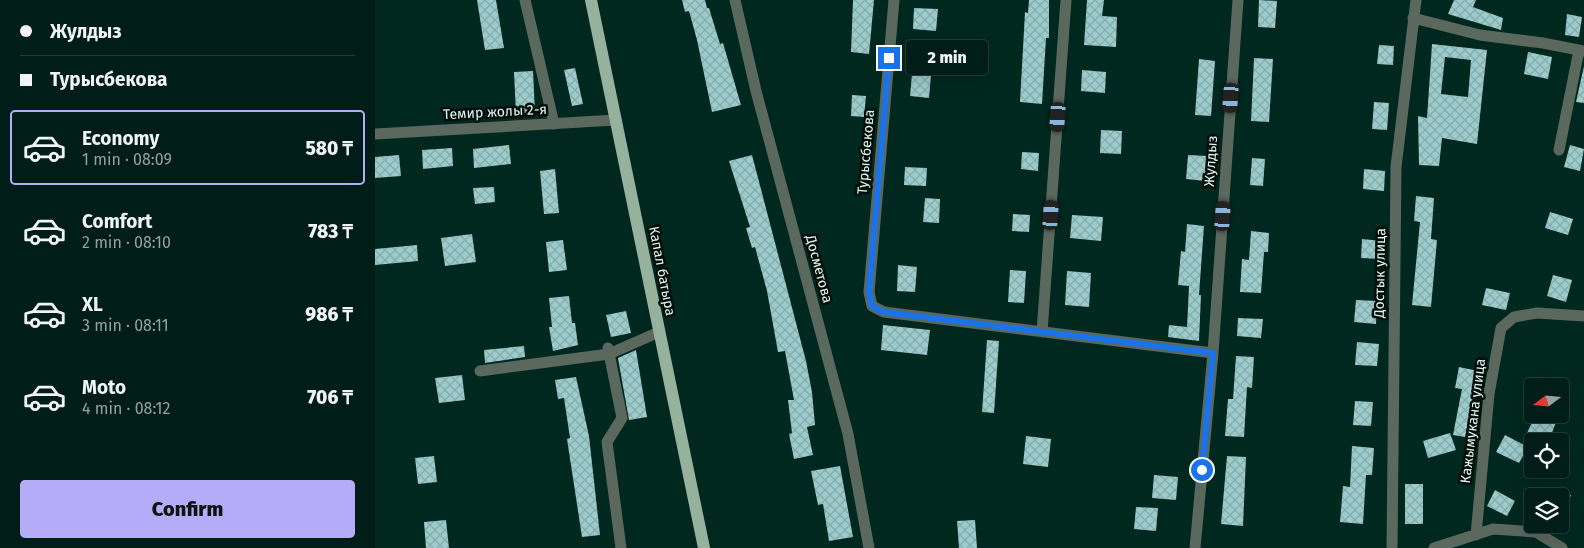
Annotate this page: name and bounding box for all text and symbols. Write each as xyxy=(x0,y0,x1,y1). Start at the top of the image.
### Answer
text: Жулдыз xyxy=(50,20,122,43)
callout: 2 min xyxy=(907,40,989,76)
route end xyxy=(878,47,900,69)
text: 2 min xyxy=(927,48,967,67)
text: Турысбекова xyxy=(50,68,168,91)
car xyxy=(1222,83,1239,113)
street label: Темир жолы 2-я xyxy=(443,101,547,123)
car xyxy=(1049,102,1066,132)
street label: Турысбекова xyxy=(854,109,878,195)
icon: car xyxy=(22,125,67,170)
text: Economy xyxy=(82,127,159,150)
street label: Жулдыз xyxy=(1201,135,1221,187)
text: 580 ₸ xyxy=(305,137,353,160)
text: 1 min · 08:09 xyxy=(82,150,172,169)
car xyxy=(1042,200,1059,230)
car xyxy=(1214,201,1231,231)
icon: car xyxy=(22,208,67,253)
text: Comfort xyxy=(82,210,152,233)
text: 783 ₸ xyxy=(308,220,353,243)
street label: Капал батыра xyxy=(645,225,679,317)
street label: Достык улица xyxy=(1371,228,1389,319)
street label: Досметова xyxy=(802,232,836,305)
text: 2 min · 08:10 xyxy=(82,233,171,252)
icon: car xyxy=(22,291,67,336)
text: XL xyxy=(82,293,103,316)
text: 986 ₸ xyxy=(305,303,353,326)
text: 3 min · 08:11 xyxy=(82,316,169,335)
street label: Кажымукана улица xyxy=(1457,358,1489,484)
icon: car xyxy=(22,374,67,419)
text: Moto xyxy=(82,376,126,399)
north arrow xyxy=(1524,378,1569,422)
map controls xyxy=(1524,378,1569,533)
text: 706 ₸ xyxy=(307,386,353,409)
text: 4 min · 08:12 xyxy=(82,399,170,418)
button: locate xyxy=(1524,433,1569,478)
route start xyxy=(1191,459,1213,481)
button: Confirm xyxy=(20,480,355,538)
button: layers xyxy=(1524,488,1569,533)

